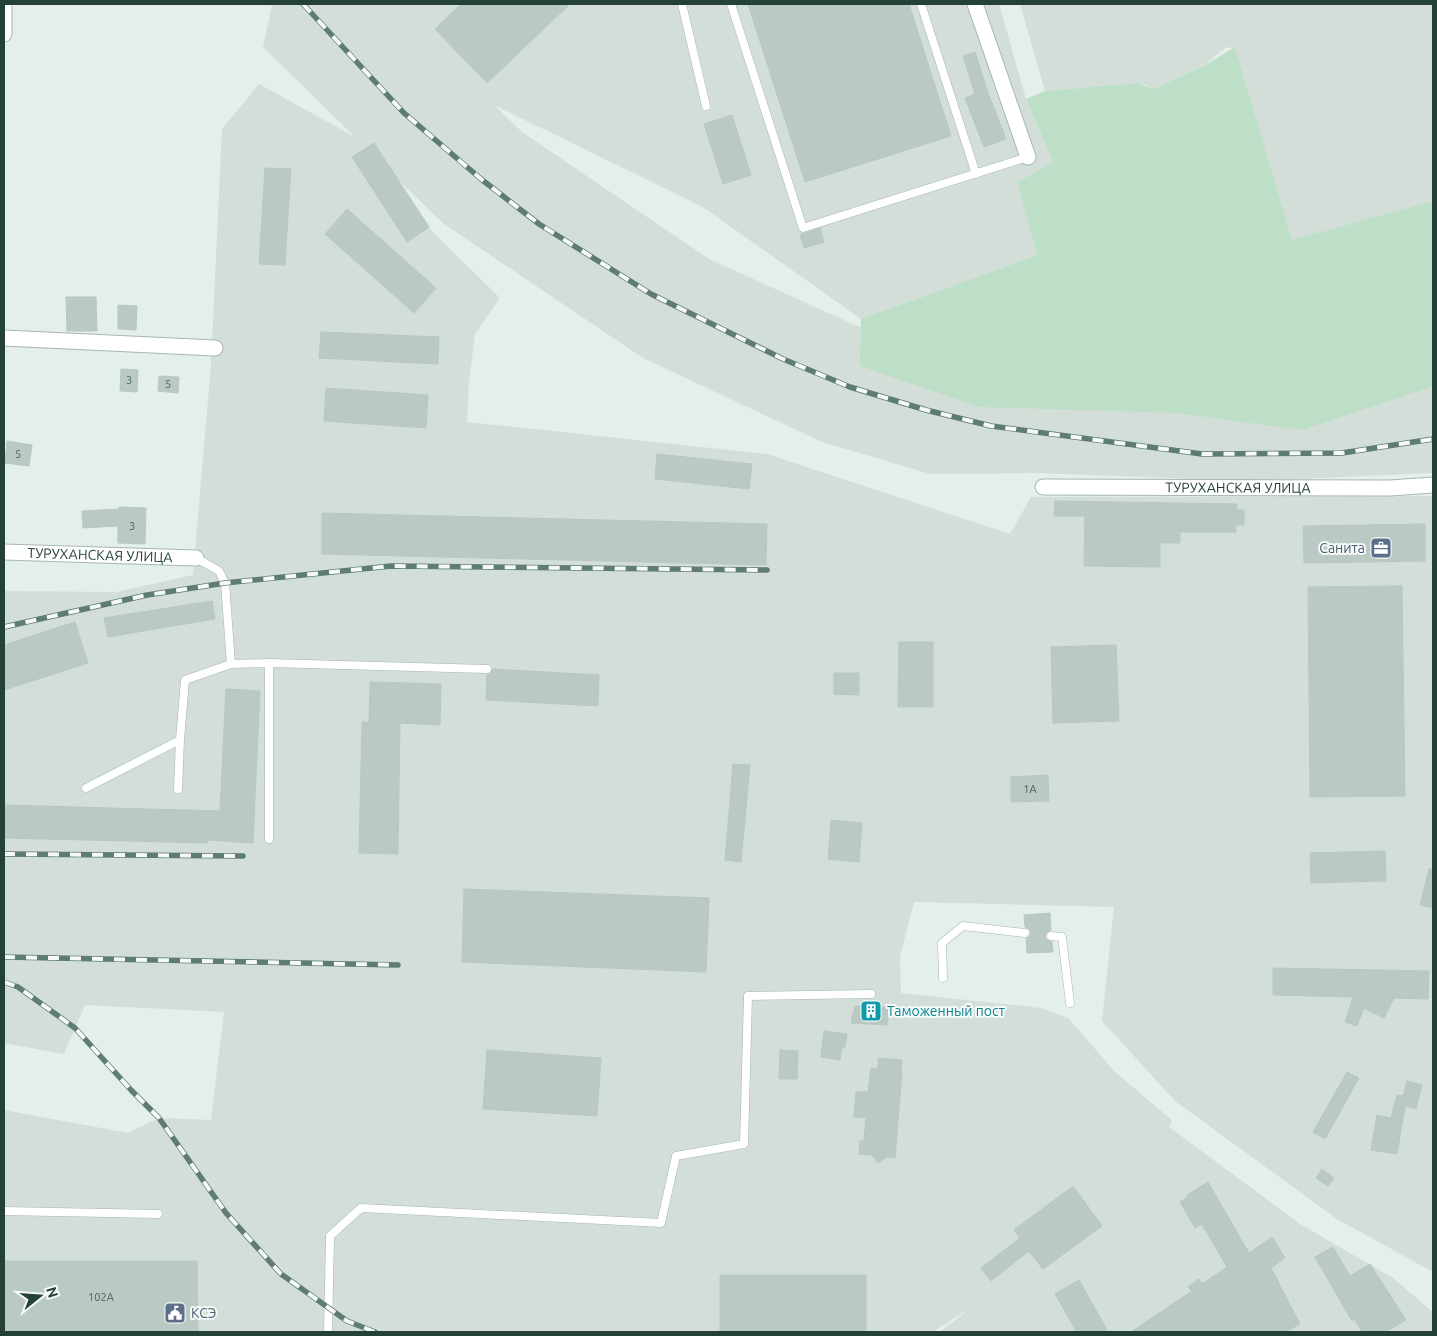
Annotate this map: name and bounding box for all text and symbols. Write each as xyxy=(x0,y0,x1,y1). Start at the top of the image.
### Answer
house number: 3 xyxy=(126,374,132,386)
house number: 5 xyxy=(165,378,171,390)
house number: 5 xyxy=(15,448,21,460)
street label: ТУРУХАНСКАЯ УЛИЦА xyxy=(1165,479,1311,496)
house number: 3 xyxy=(129,520,135,532)
office icon: Санита xyxy=(1369,536,1393,560)
place label: Санита xyxy=(1319,540,1365,556)
street label: ТУРУХАНСКАЯ УЛИЦА xyxy=(27,545,173,565)
house number: 1A xyxy=(1023,783,1038,795)
building icon: Таможенный пост xyxy=(859,999,883,1023)
place label: Таможенный пост xyxy=(887,1003,1005,1019)
north arrow xyxy=(15,1271,65,1321)
text: N xyxy=(43,1285,62,1300)
house number: 102А xyxy=(88,1291,115,1303)
public building icon: КСЭ xyxy=(163,1301,187,1325)
place label: КСЭ xyxy=(191,1305,216,1321)

